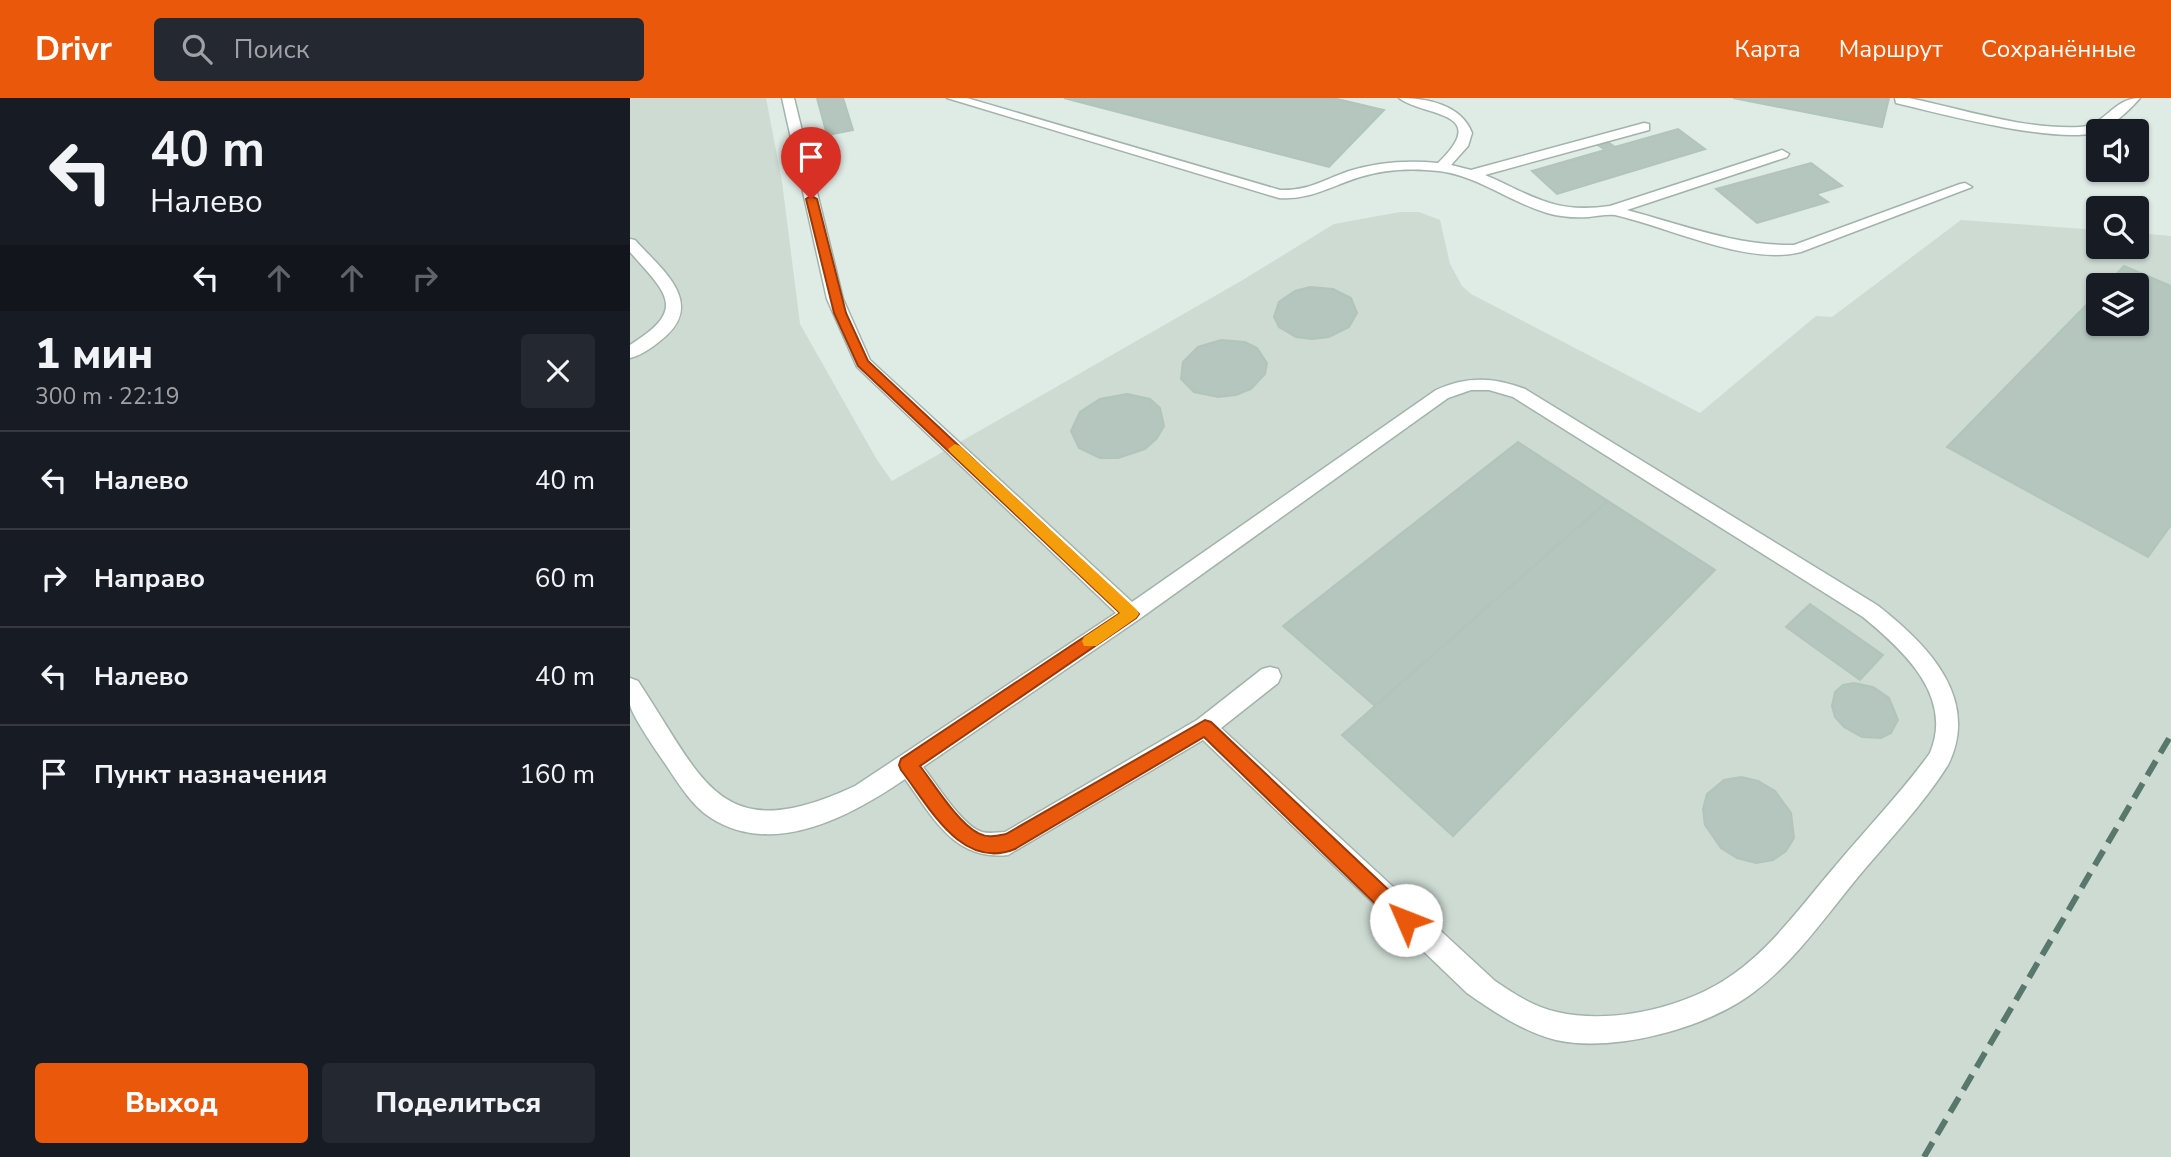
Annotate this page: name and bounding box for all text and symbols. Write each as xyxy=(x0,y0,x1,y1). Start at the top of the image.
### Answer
search box xyxy=(154,18,644,81)
text: Drivr xyxy=(35,27,112,72)
icon: search xyxy=(178,30,216,68)
text: Поиск xyxy=(234,32,309,67)
text: Карта xyxy=(1735,33,1801,65)
text: Маршрут xyxy=(1839,33,1943,65)
text: Сохранённые xyxy=(1981,33,2136,65)
text: 40 m xyxy=(150,116,265,183)
map controls xyxy=(2086,119,2149,336)
button: sound xyxy=(2086,119,2149,182)
icon: left xyxy=(35,126,126,217)
pin xyxy=(781,127,841,199)
icon: arrive xyxy=(792,138,830,176)
text: Налево xyxy=(150,180,263,223)
button: search xyxy=(2086,196,2149,259)
icon: left xyxy=(187,259,225,297)
icon: ahead xyxy=(260,259,298,297)
icon: ahead xyxy=(333,259,371,297)
icon: right xyxy=(406,259,444,297)
button: layers xyxy=(2086,273,2149,336)
text: 1 мин xyxy=(35,326,153,383)
button: close xyxy=(521,334,595,408)
text: 300 m · 22:19 xyxy=(35,381,180,412)
icon: left xyxy=(35,461,73,499)
text: Налево xyxy=(94,463,189,498)
text: 40 m xyxy=(535,463,595,498)
icon: right xyxy=(35,559,73,597)
text: Направо xyxy=(94,561,205,596)
text: 60 m xyxy=(535,561,595,596)
icon: left xyxy=(35,657,73,695)
text: Налево xyxy=(94,659,189,694)
text: 40 m xyxy=(535,659,595,694)
icon: arrive xyxy=(35,755,73,793)
text: Пункт назначения xyxy=(94,757,327,792)
text: 160 m xyxy=(519,757,595,792)
position arrow xyxy=(1369,883,1443,957)
button: Выход xyxy=(35,1063,308,1143)
button: Поделиться xyxy=(322,1063,595,1143)

